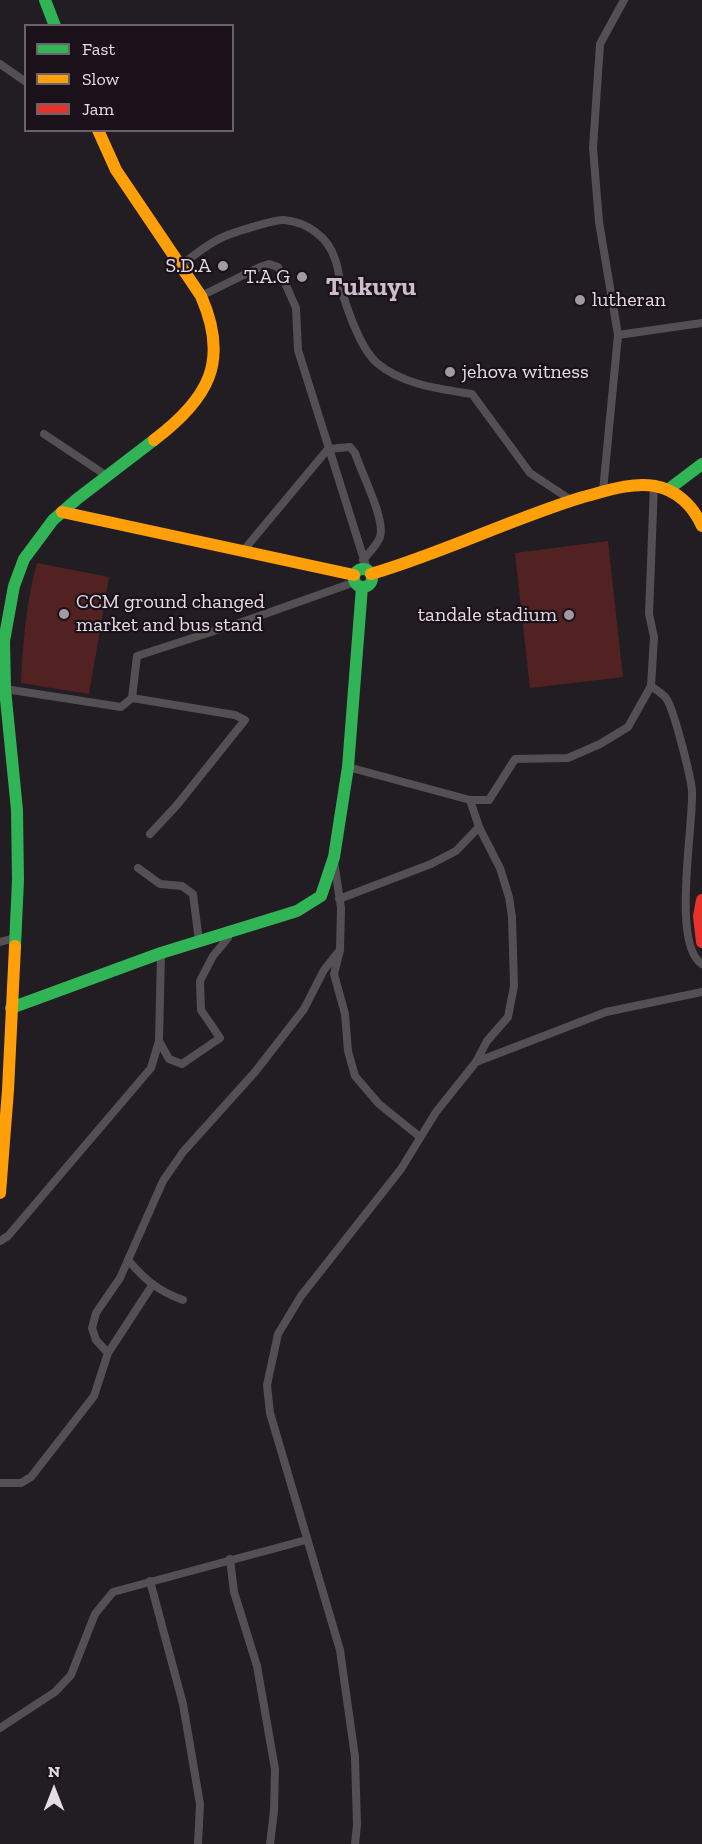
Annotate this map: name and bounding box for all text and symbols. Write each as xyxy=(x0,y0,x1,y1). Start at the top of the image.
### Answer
legend xyxy=(24,24,234,132)
text: Fast xyxy=(82,38,115,60)
text: Slow xyxy=(82,68,119,90)
text: Jam xyxy=(82,98,114,120)
place label: S.D.A xyxy=(166,254,211,278)
marker: S.D.A xyxy=(216,259,230,273)
place label: T.A.G xyxy=(244,265,290,289)
marker: T.A.G xyxy=(295,270,309,284)
district label: Tukuyu xyxy=(326,272,416,304)
place label: lutheran xyxy=(592,288,666,312)
marker: lutheran xyxy=(573,293,587,307)
place label: jehova witness xyxy=(462,360,589,384)
marker: jehova witness xyxy=(443,365,457,379)
place label: CCM ground changed market and bus stand xyxy=(76,590,265,637)
place label: tandale stadium xyxy=(418,603,557,627)
marker: CCM ground changed market and bus stand xyxy=(57,607,71,621)
marker: tandale stadium xyxy=(562,608,576,622)
north arrow xyxy=(24,1760,84,1820)
text: N xyxy=(48,1762,60,1781)

